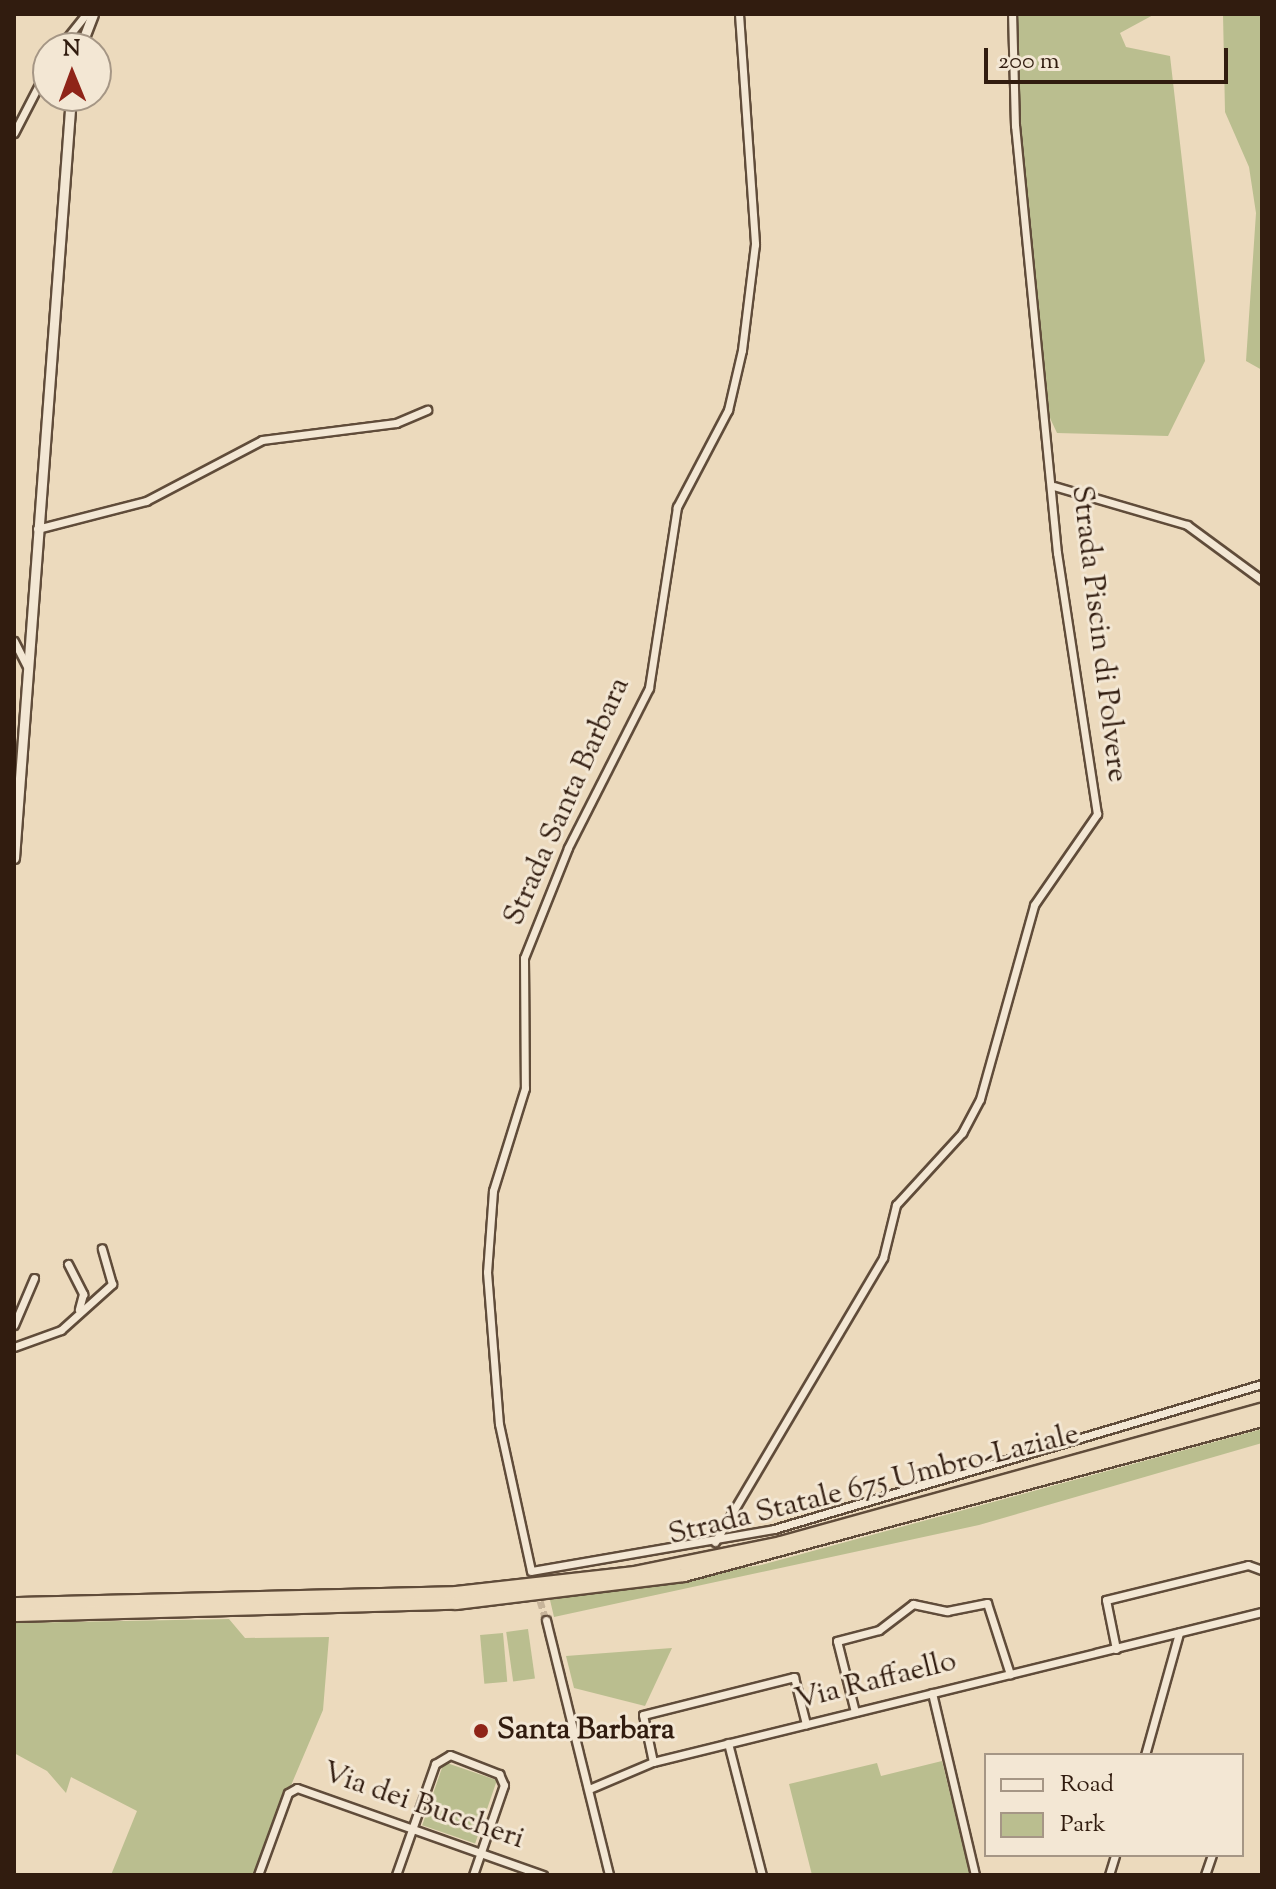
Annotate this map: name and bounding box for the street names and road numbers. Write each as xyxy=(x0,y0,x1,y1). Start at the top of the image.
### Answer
street label: Strada Piscin di Polvere xyxy=(1062,484,1134,784)
street label: Strada Santa Barbara xyxy=(497,672,639,932)
street label: Strada Statale 675 Umbro-Laziale xyxy=(665,1418,1083,1554)
street label: Via Raffaello xyxy=(792,1645,960,1719)
street label: Via dei Buccheri xyxy=(317,1756,529,1858)

